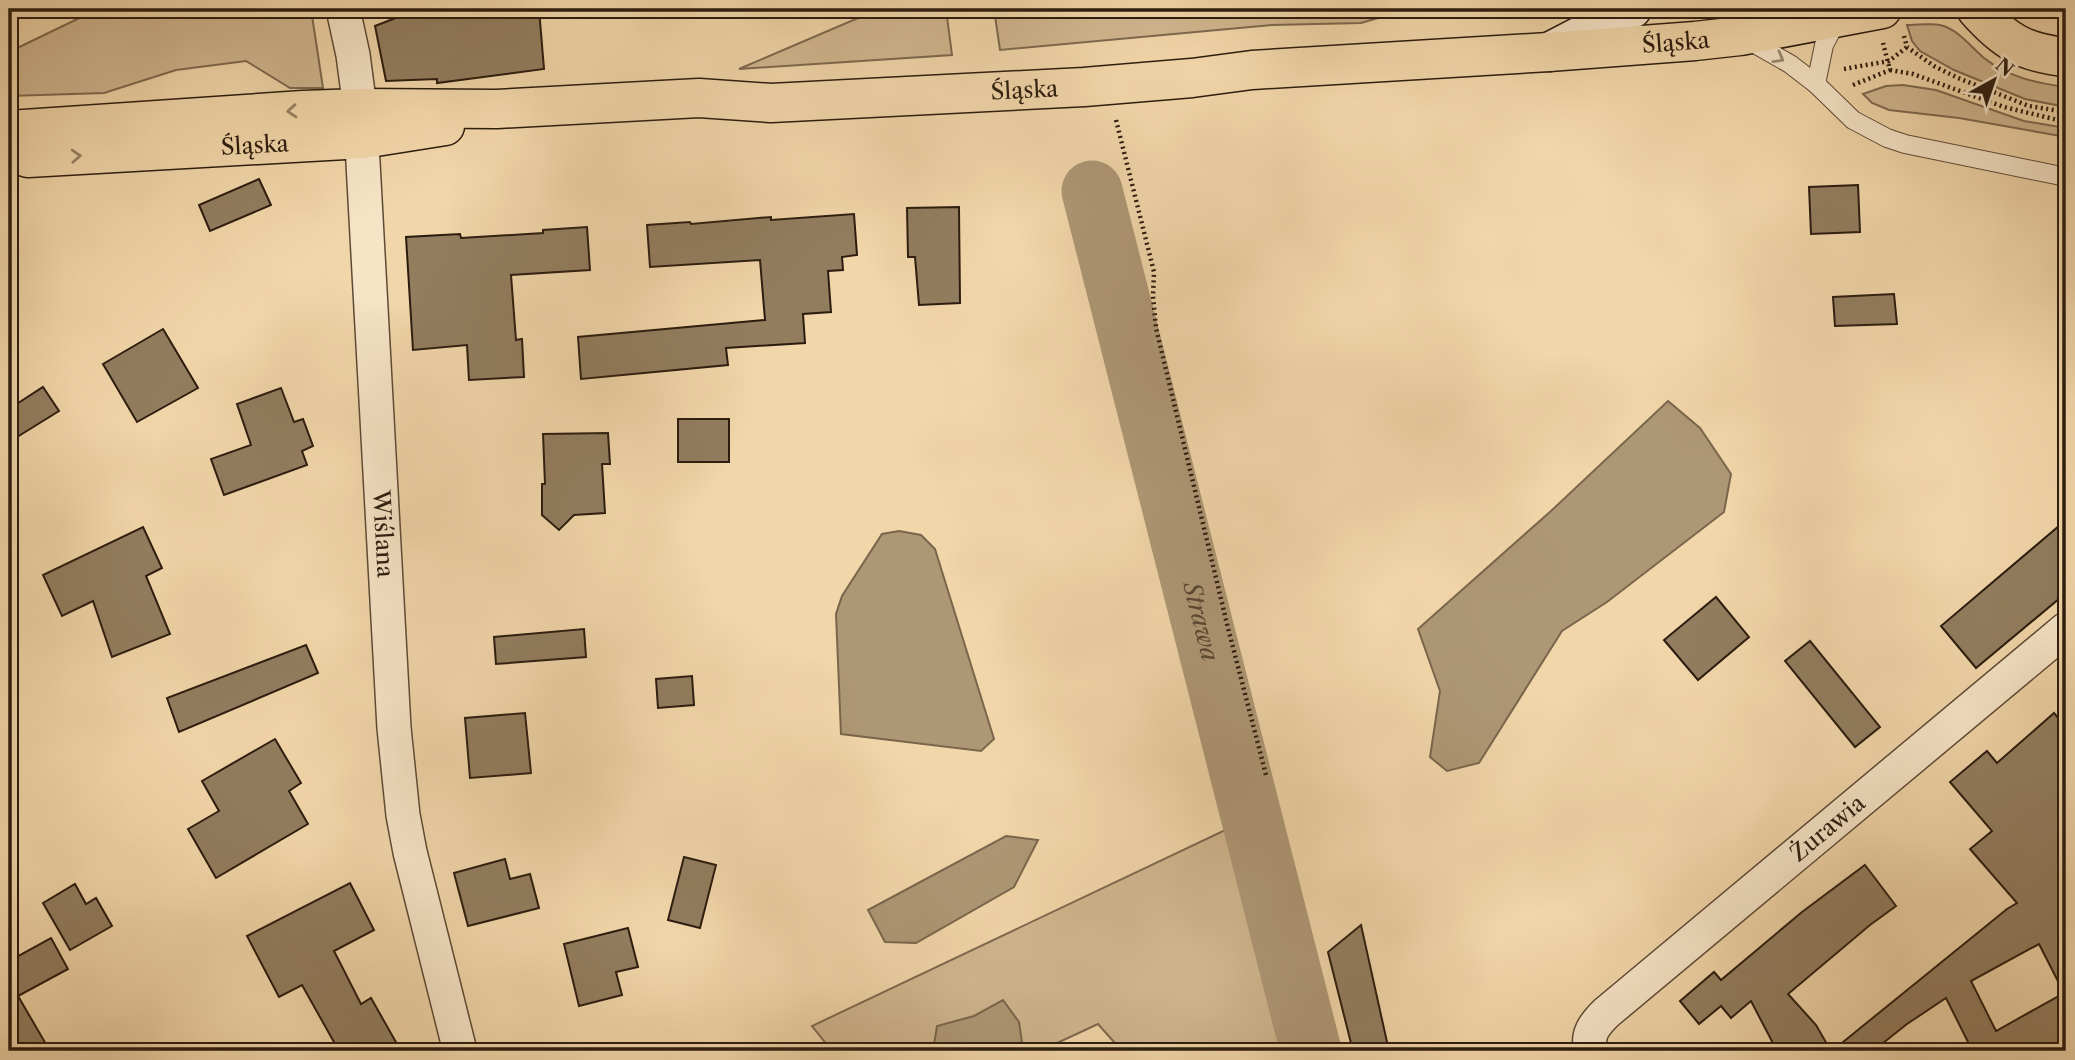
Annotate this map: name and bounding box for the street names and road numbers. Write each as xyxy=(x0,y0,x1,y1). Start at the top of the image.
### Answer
street label: Śląska xyxy=(1641,25,1712,59)
street label: Śląska xyxy=(990,74,1060,106)
street label: Śląska xyxy=(220,129,290,161)
street label: Wiślana xyxy=(367,488,400,579)
street label: Żurawia xyxy=(1784,788,1871,867)

